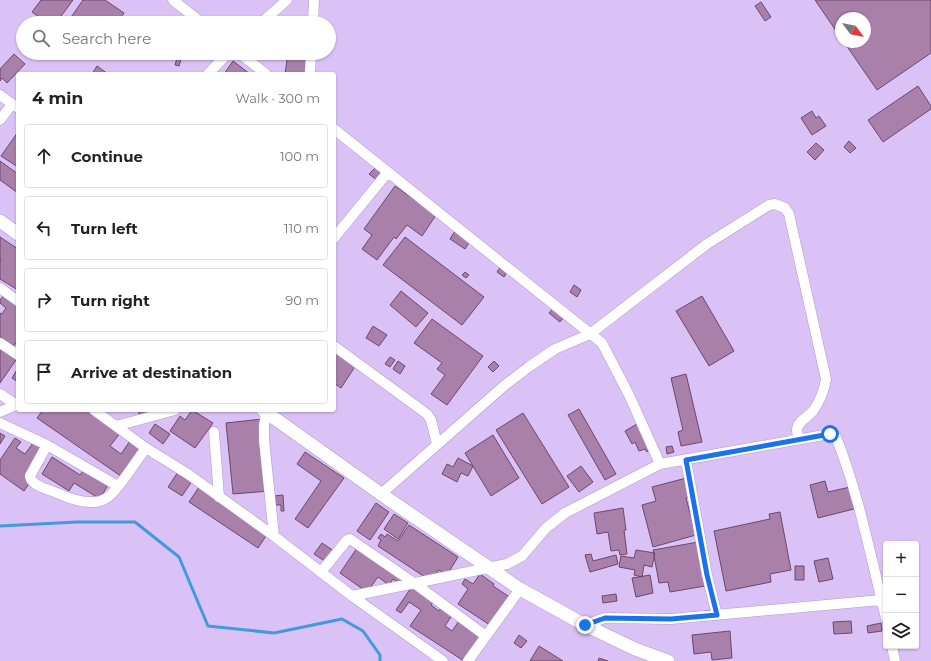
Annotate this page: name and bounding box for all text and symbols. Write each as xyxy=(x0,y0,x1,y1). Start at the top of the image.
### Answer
north arrow xyxy=(835,12,871,48)
search box xyxy=(16,16,336,60)
icon: search xyxy=(30,27,52,49)
text: Search here xyxy=(62,29,151,48)
text: 4 min xyxy=(32,88,83,108)
text: Walk · 300 m xyxy=(235,90,320,106)
icon: ahead xyxy=(33,145,55,167)
text: Continue xyxy=(71,147,143,166)
text: 100 m xyxy=(280,148,319,164)
icon: left xyxy=(33,217,55,239)
text: Turn left xyxy=(71,219,138,238)
text: 110 m xyxy=(284,220,319,236)
icon: right xyxy=(33,289,55,311)
text: Turn right xyxy=(71,291,150,310)
text: 90 m xyxy=(285,292,319,308)
icon: arrive xyxy=(33,361,55,383)
text: Arrive at destination xyxy=(71,363,232,382)
route start xyxy=(821,425,839,443)
map controls xyxy=(883,541,919,649)
button: + xyxy=(883,541,919,577)
button: − xyxy=(883,577,919,613)
button: layers xyxy=(883,613,919,649)
route end xyxy=(576,616,594,634)

